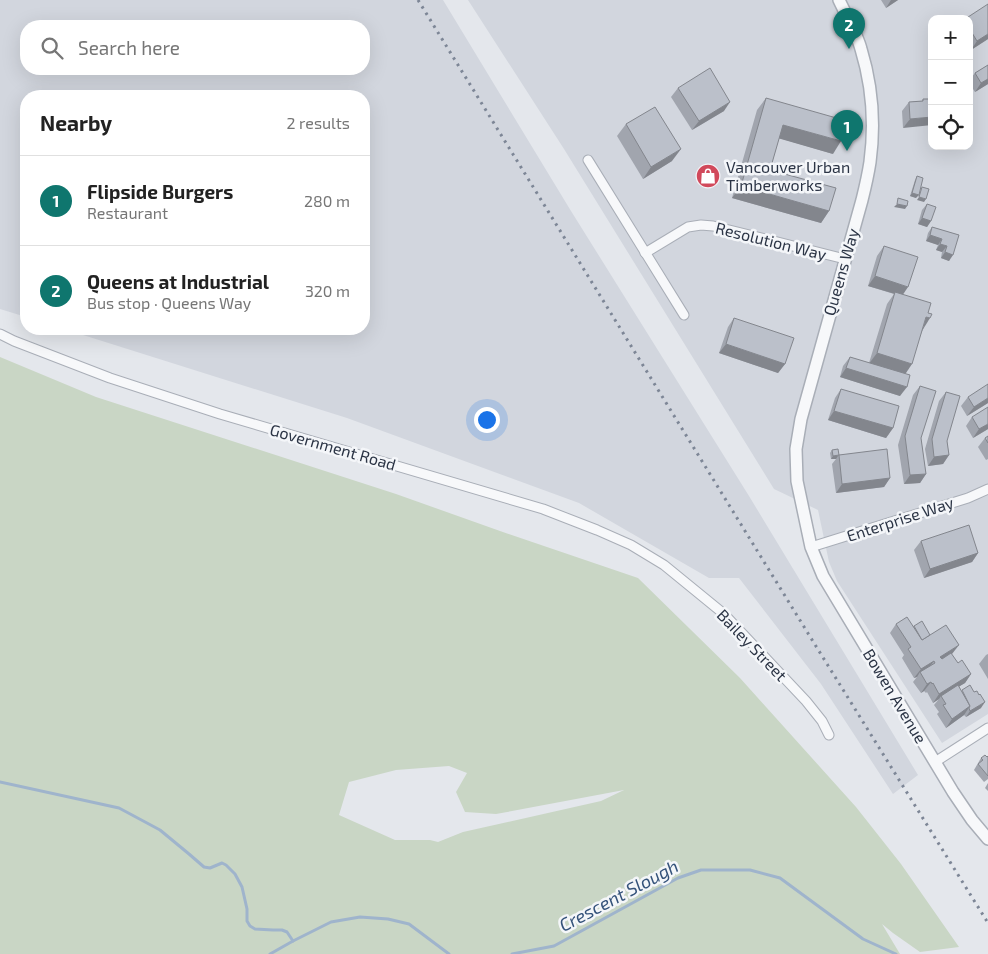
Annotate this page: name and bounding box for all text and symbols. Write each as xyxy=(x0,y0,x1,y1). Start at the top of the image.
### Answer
pin: 2 xyxy=(833,8,865,49)
map controls xyxy=(928,15,973,150)
button: + xyxy=(928,15,973,60)
search box xyxy=(20,20,370,75)
icon: search xyxy=(38,34,66,62)
text: Search here xyxy=(78,36,180,59)
button: − xyxy=(928,60,973,105)
button: locate xyxy=(928,105,973,150)
text: Nearby xyxy=(40,110,112,135)
pin: 1 xyxy=(831,110,863,151)
text: 2 results xyxy=(287,113,350,132)
place label: Vancouver Urban Timberworks xyxy=(726,157,850,194)
shop icon: Vancouver Urban Timberworks xyxy=(695,163,721,189)
text: Flipside Burgers xyxy=(87,180,233,203)
text: 1 xyxy=(53,191,59,210)
text: 280 m xyxy=(304,191,350,210)
text: Restaurant xyxy=(87,203,168,222)
street label: Resolution Way xyxy=(714,218,829,264)
street label: Queens Way xyxy=(819,225,863,318)
text: Queens at Industrial xyxy=(87,270,269,293)
text: 2 xyxy=(51,281,61,300)
text: 320 m xyxy=(305,281,350,300)
text: Bus stop · Queens Way xyxy=(87,293,251,312)
your location xyxy=(474,407,500,433)
street label: Government Road xyxy=(268,419,398,474)
street label: Enterprise Way xyxy=(844,492,956,545)
street label: Bailey Street xyxy=(714,605,791,684)
street label: Bowen Avenue xyxy=(860,645,931,746)
water label: Crescent Slough xyxy=(555,854,682,936)

